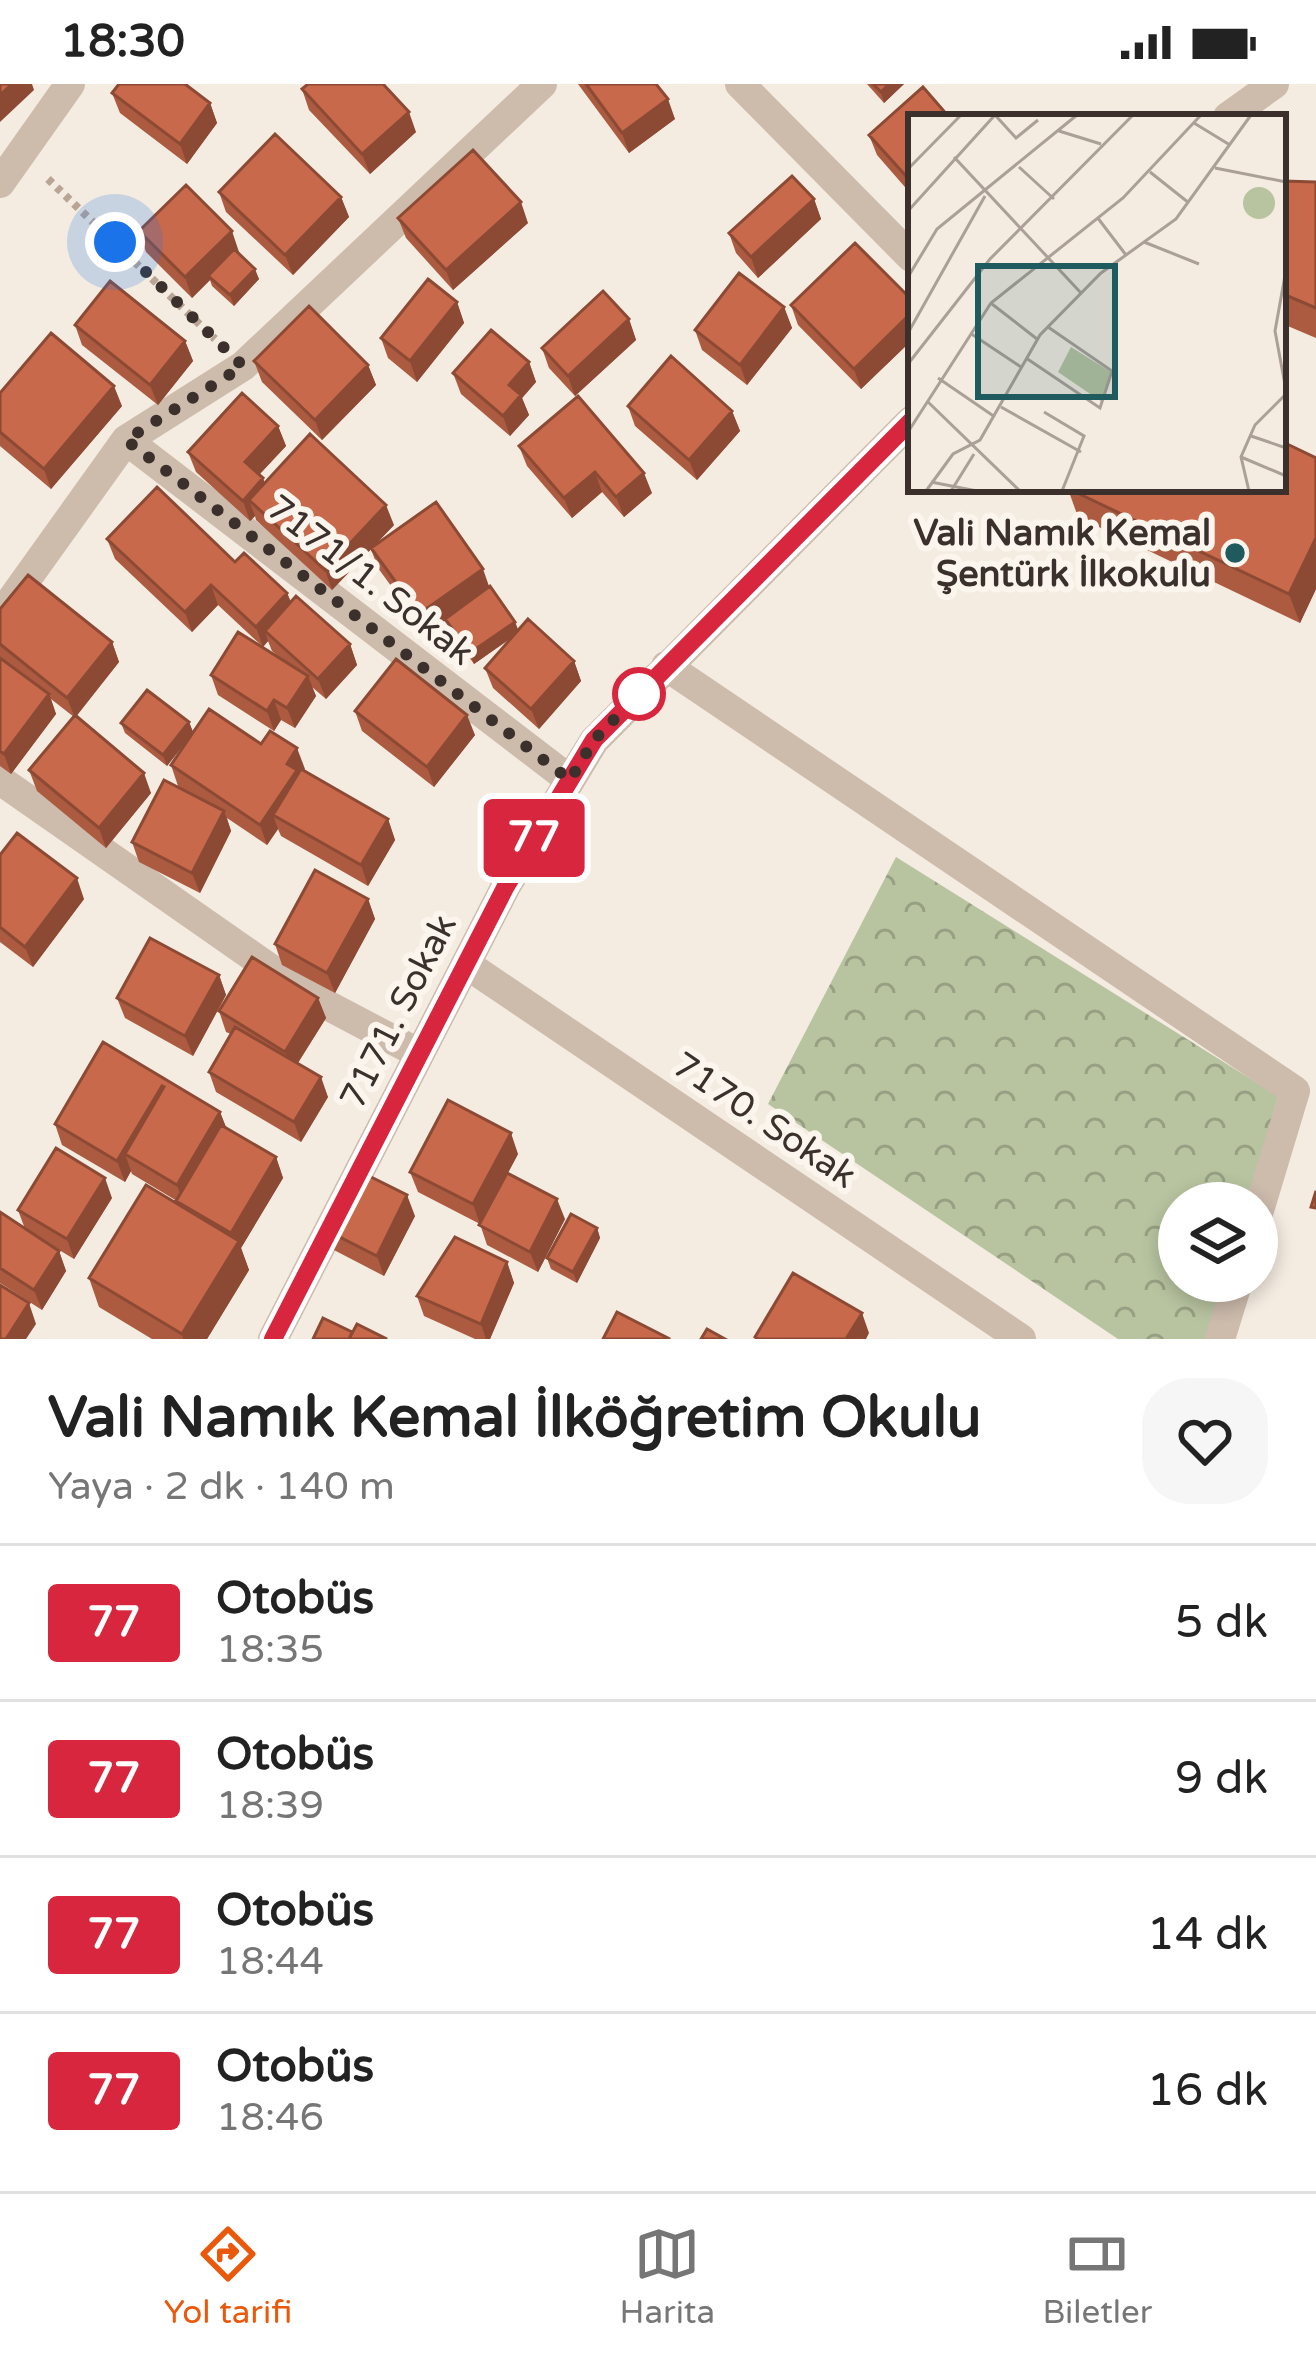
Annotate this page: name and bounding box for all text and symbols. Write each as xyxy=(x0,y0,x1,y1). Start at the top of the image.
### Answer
text: 18:30 xyxy=(60,15,185,69)
inset map xyxy=(908,114,1286,492)
your location xyxy=(85,212,145,272)
street label: 7171/1. Sokak xyxy=(258,486,482,674)
place label: Vali Namık Kemal Şentürk İlkokulu xyxy=(914,512,1211,596)
marker: Vali Namık Kemal Şentürk İlkokulu xyxy=(1222,540,1248,566)
unlabelled marker xyxy=(614,669,664,719)
line badge: 77 xyxy=(480,799,588,877)
text: 77 xyxy=(508,812,560,863)
street label: 7171. Sokak xyxy=(331,907,466,1116)
street label: 7170. Sokak xyxy=(664,1043,864,1197)
map controls xyxy=(1158,1182,1278,1302)
button: layers xyxy=(1158,1182,1278,1302)
button: heart xyxy=(1142,1378,1268,1504)
text: Vali Namık Kemal İlköğretim Okulu xyxy=(48,1384,982,1452)
text: Yaya · 2 dk · 140 m xyxy=(48,1463,395,1510)
text: Otobüs xyxy=(216,1572,374,1626)
text: 5 dk xyxy=(1175,1596,1268,1650)
text: 77 xyxy=(88,1597,140,1648)
text: 18:35 xyxy=(216,1626,324,1673)
text: Otobüs xyxy=(216,1728,374,1782)
text: 9 dk xyxy=(1175,1752,1268,1806)
text: 77 xyxy=(88,1753,140,1804)
text: 18:39 xyxy=(216,1782,324,1829)
text: Otobüs xyxy=(216,1884,374,1938)
text: 14 dk xyxy=(1147,1908,1268,1962)
text: 77 xyxy=(88,1909,140,1960)
text: 18:44 xyxy=(216,1938,324,1985)
text: Otobüs xyxy=(216,2040,374,2094)
text: 16 dk xyxy=(1147,2064,1268,2118)
text: 77 xyxy=(88,2065,140,2116)
text: 18:46 xyxy=(216,2094,324,2141)
tab: Yol tarifi xyxy=(164,2221,292,2332)
tab: Harita xyxy=(620,2221,715,2332)
tab: Biletler xyxy=(1042,2221,1152,2332)

